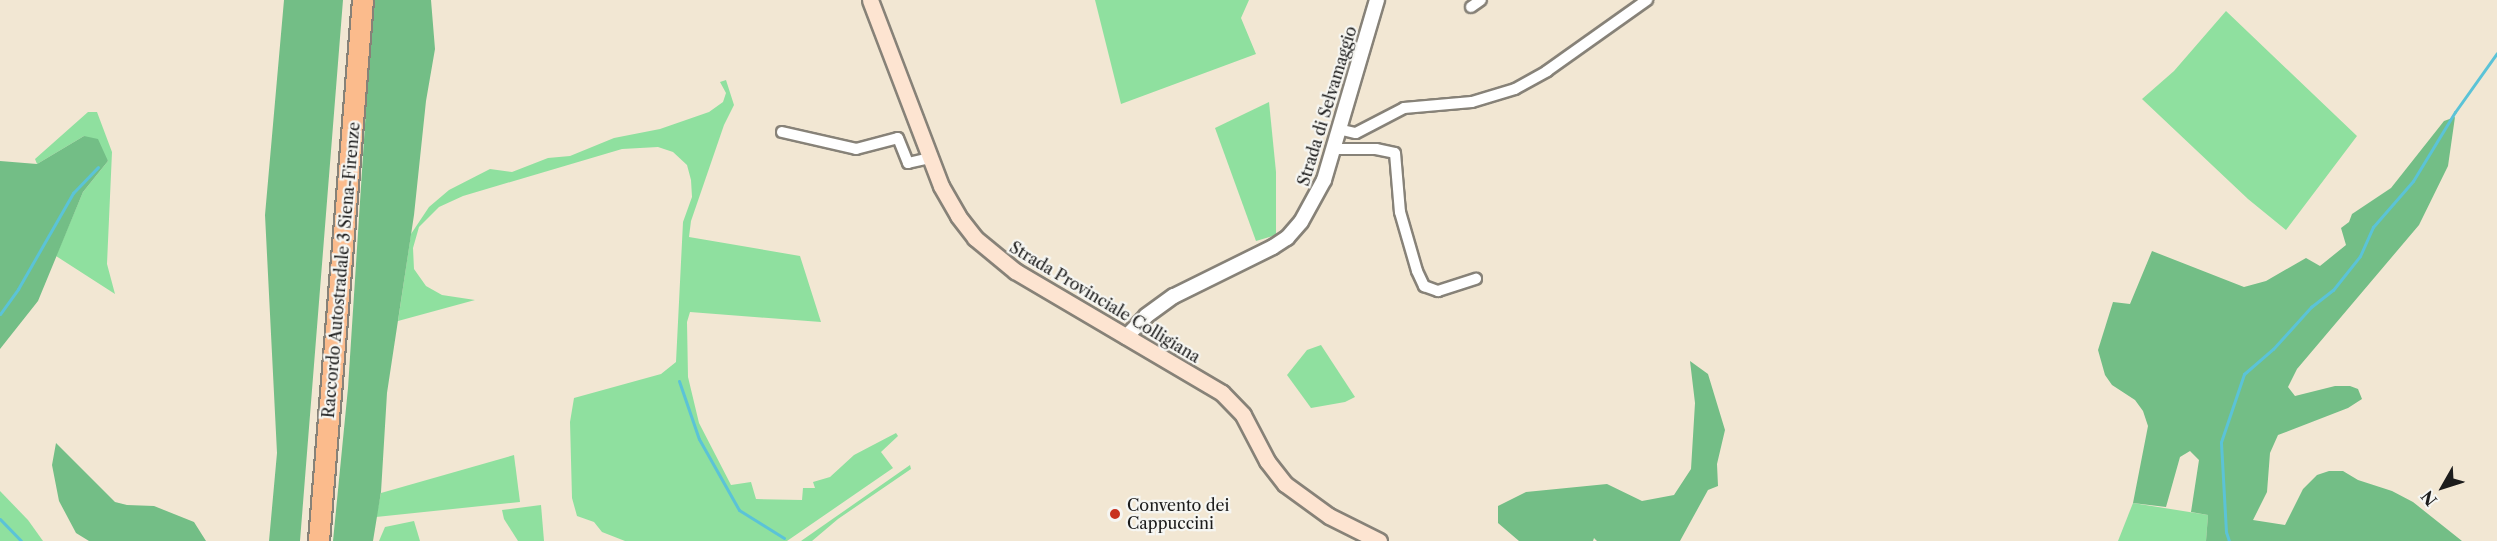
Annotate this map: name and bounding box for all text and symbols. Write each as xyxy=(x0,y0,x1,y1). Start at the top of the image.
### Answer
street label: Strada di Selvamaggio xyxy=(1294,24,1360,188)
street label: Raccordo Autostradale 3 Siena-Firenze xyxy=(318,121,364,419)
street label: Strada Provinciale Colligiana xyxy=(1006,237,1204,367)
north arrow xyxy=(2413,457,2473,517)
text: N xyxy=(2417,487,2441,510)
place label: Convento dei Cappuccini xyxy=(1127,495,1229,533)
marker: Convento dei Cappuccini xyxy=(1108,507,1122,521)

